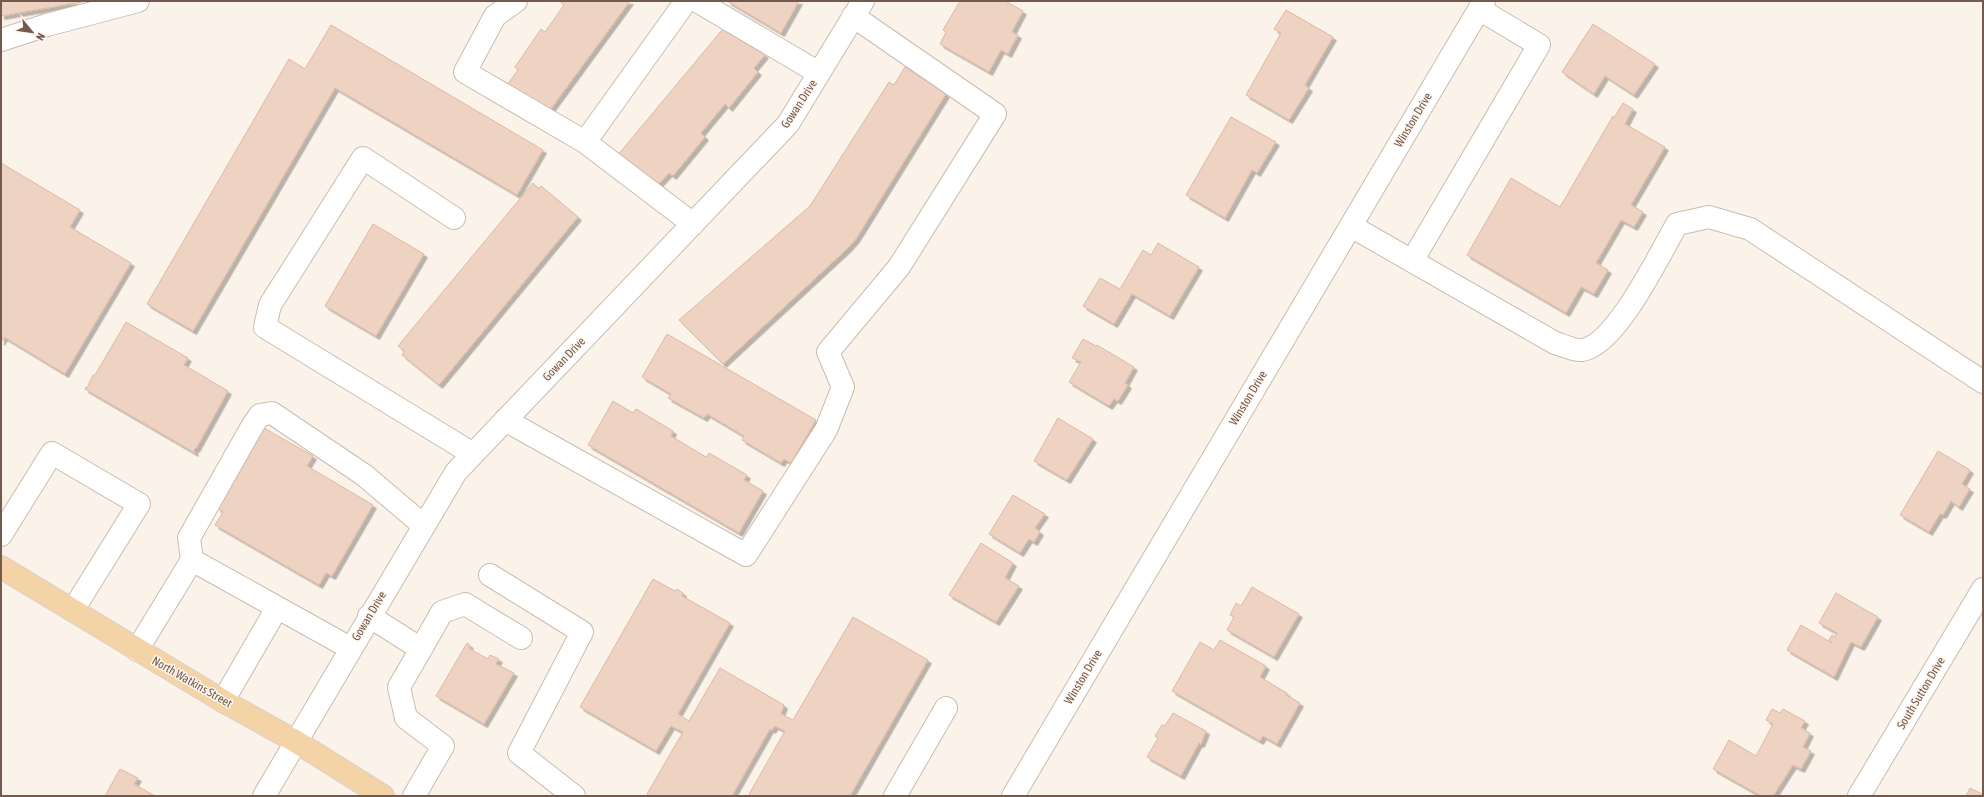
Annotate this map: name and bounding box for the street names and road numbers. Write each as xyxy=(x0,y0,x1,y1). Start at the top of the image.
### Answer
street label: Gowan Drive xyxy=(778,77,820,131)
street label: Winston Drive xyxy=(1391,90,1435,150)
street label: Gowan Drive xyxy=(540,334,588,384)
street label: Winston Drive xyxy=(1226,368,1270,428)
street label: Gowan Drive xyxy=(349,589,389,643)
street label: Winston Drive xyxy=(1061,647,1105,707)
street label: North Watkins Street xyxy=(149,653,235,711)
street label: South Sutton Drive xyxy=(1894,654,1948,732)

